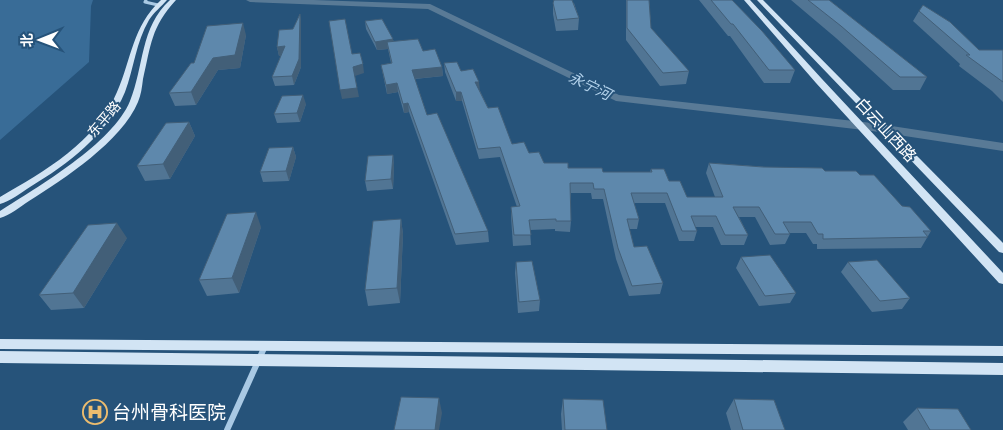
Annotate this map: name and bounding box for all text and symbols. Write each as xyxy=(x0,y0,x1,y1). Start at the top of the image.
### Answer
north arrow xyxy=(15,15,65,65)
text: 北 xyxy=(19,33,35,47)
water label: 永宁河 xyxy=(566,68,617,105)
street label: 白云山西路 xyxy=(852,94,920,166)
street label: 东平路 xyxy=(84,98,124,140)
hospital icon: 台州骨科医院 xyxy=(82,399,108,425)
place label: 台州骨科医院 xyxy=(112,401,226,424)

